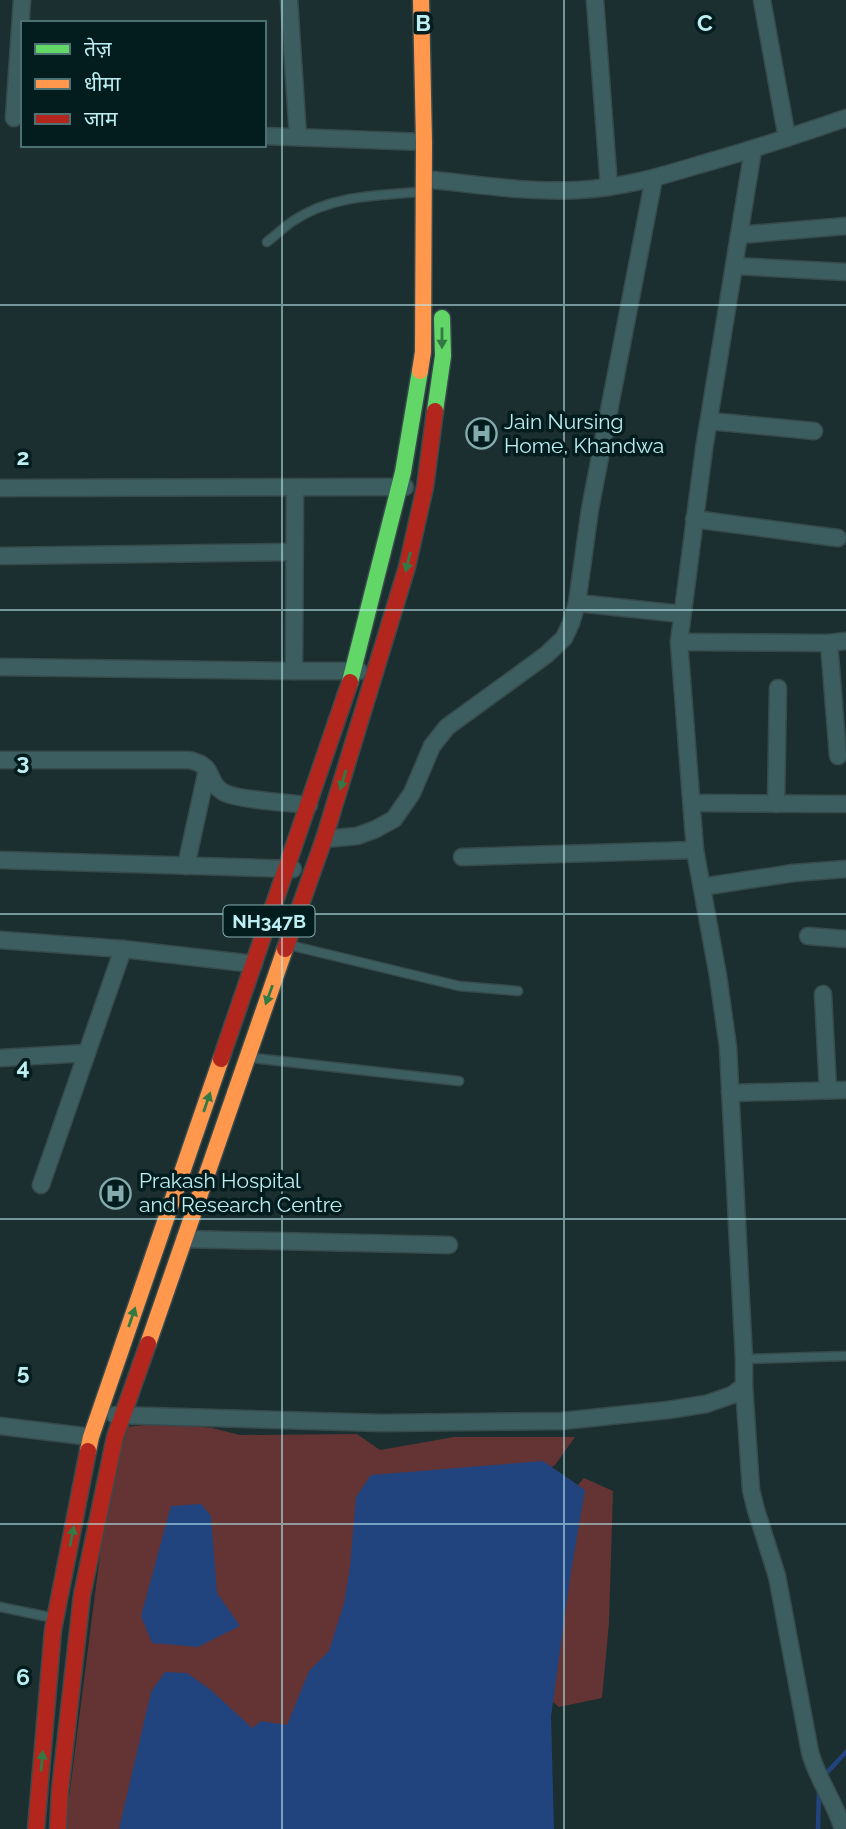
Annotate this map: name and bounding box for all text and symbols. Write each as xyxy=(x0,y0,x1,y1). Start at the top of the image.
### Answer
text: B xyxy=(415,9,431,36)
text: C xyxy=(697,9,713,36)
legend xyxy=(21,21,266,147)
text: तेज़ xyxy=(84,36,112,61)
text: धीमा xyxy=(84,71,121,96)
text: जाम xyxy=(84,106,118,131)
one-way arrow xyxy=(437,327,448,349)
place label: Jain Nursing Home, Khandwa xyxy=(504,409,664,458)
hospital icon: Jain Nursing Home, Khandwa xyxy=(464,417,498,451)
text: 2 xyxy=(17,443,29,470)
one-way arrow xyxy=(402,551,413,573)
text: 3 xyxy=(17,748,29,775)
one-way arrow xyxy=(337,770,347,791)
road number: NH347B xyxy=(224,906,314,937)
one-way arrow xyxy=(263,985,274,1006)
text: 4 xyxy=(16,1053,30,1080)
one-way arrow xyxy=(202,1091,213,1112)
place label: Prakash Hospital and Research Centre xyxy=(139,1168,342,1217)
hospital icon: Prakash Hospital and Research Centre xyxy=(99,1176,133,1210)
one-way arrow xyxy=(127,1306,138,1327)
text: 5 xyxy=(17,1358,30,1385)
one-way arrow xyxy=(66,1525,77,1547)
text: 6 xyxy=(16,1663,30,1690)
one-way arrow xyxy=(37,1750,48,1772)

